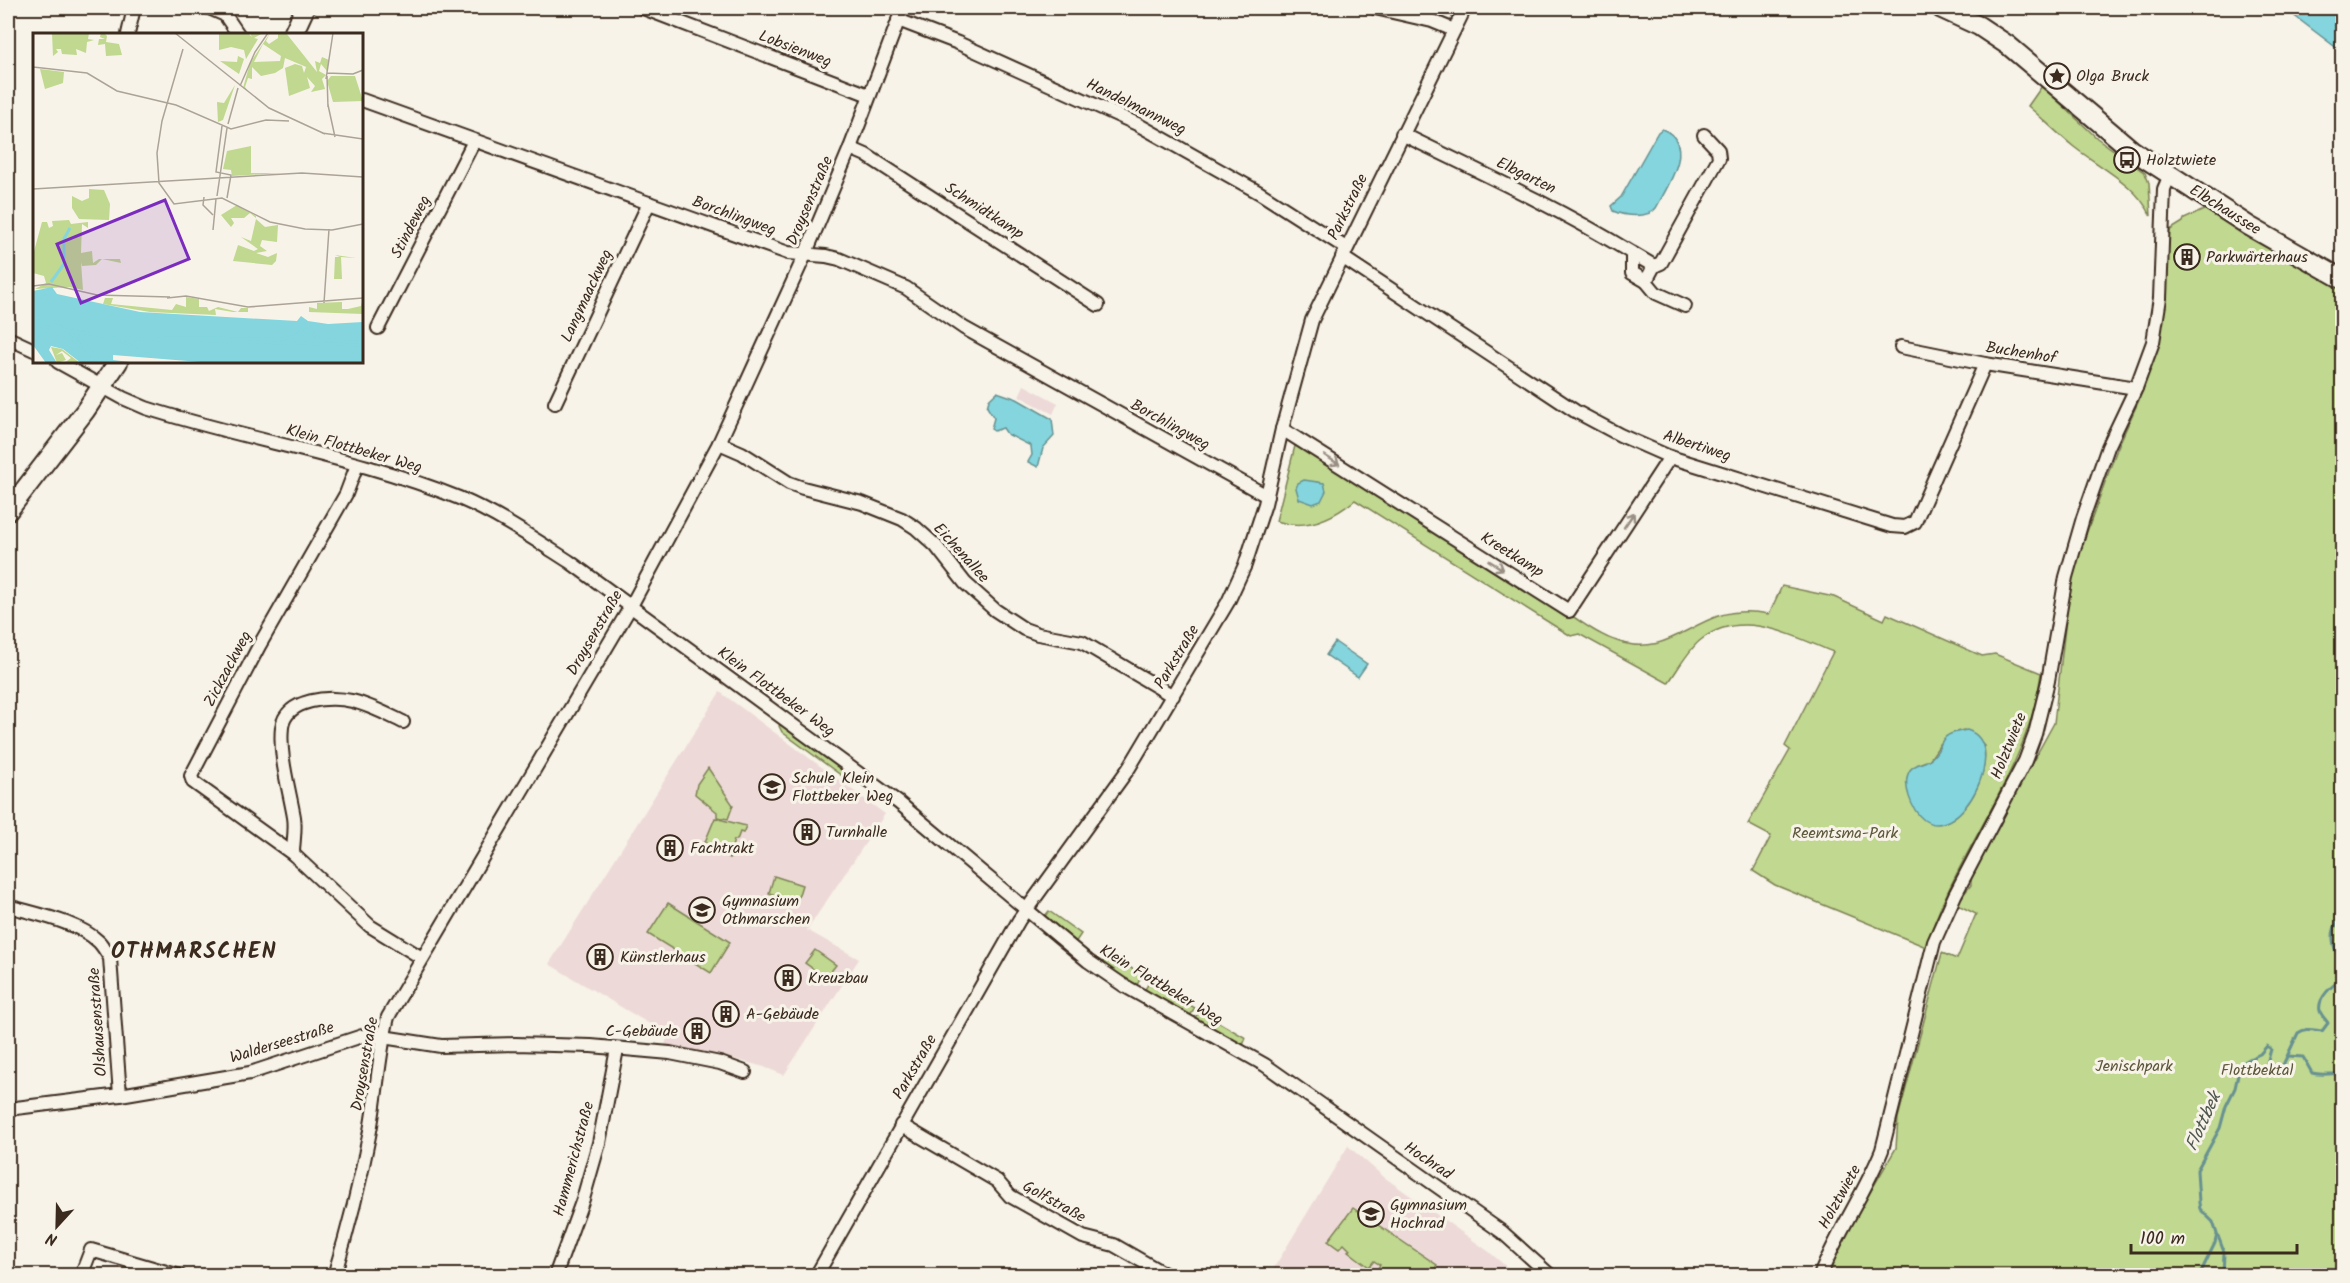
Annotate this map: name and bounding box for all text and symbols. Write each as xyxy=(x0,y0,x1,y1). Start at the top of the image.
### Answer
street label: Lobsienweg xyxy=(755,24,835,74)
inset map xyxy=(33,33,363,363)
place icon: Olga Bruck xyxy=(2042,61,2072,91)
place label: Olga Bruck xyxy=(2076,64,2150,89)
street label: Handelmannweg xyxy=(1082,72,1190,142)
bus stop icon: Holztwiete xyxy=(2112,145,2142,175)
place label: Holztwiete xyxy=(2146,148,2216,173)
street label: Elbgarten xyxy=(1492,151,1560,201)
street label: Droysenstraße xyxy=(780,152,840,250)
street label: Parkstraße xyxy=(1321,169,1375,245)
street label: Schmidtkamp xyxy=(939,176,1029,246)
street label: Elbchaussee xyxy=(2184,178,2266,242)
street label: Borchlingweg xyxy=(688,189,780,243)
street label: Stindeweg xyxy=(384,191,438,263)
building icon: Parkwärterhaus xyxy=(2172,242,2202,272)
street label: Langmaackweg xyxy=(554,245,620,347)
place label: Parkwärterhaus xyxy=(2206,245,2308,270)
street label: Buchenhof xyxy=(1984,335,2060,371)
street label: Borchlingweg xyxy=(1126,393,1214,457)
street label: Klein Flottbeker Weg xyxy=(283,418,425,480)
street label: Albertiweg xyxy=(1660,423,1734,469)
one-way arrow xyxy=(1323,454,1339,466)
one-way arrow xyxy=(1623,512,1635,528)
street label: Eichenallee xyxy=(927,517,995,589)
street label: Kreetkamp xyxy=(1475,526,1549,585)
one-way arrow xyxy=(1487,559,1504,571)
street label: Droysenstraße xyxy=(560,585,630,681)
street label: Parkstraße xyxy=(1148,620,1206,694)
street label: Zickzackweg xyxy=(197,626,259,712)
street label: Klein Flottbeker Weg xyxy=(712,641,840,743)
street label: Holztwiete xyxy=(1984,709,2034,783)
place label: Schule Klein Flottbeker Weg xyxy=(792,766,893,809)
school or university icon: Schule Klein Flottbeker Weg xyxy=(757,772,787,802)
building icon: Turnhalle xyxy=(792,817,822,847)
place label: Turnhalle xyxy=(826,820,887,845)
park label: Reemtsma-Park xyxy=(1792,821,1899,846)
building icon: Fachtrakt xyxy=(655,833,685,863)
place label: Fachtrakt xyxy=(690,836,755,861)
place label: Gymnasium Othmarschen xyxy=(722,889,810,932)
school or university icon: Gymnasium Othmarschen xyxy=(687,895,717,925)
district label: OTHMARSCHEN xyxy=(111,935,277,970)
street label: Klein Flottbeker Weg xyxy=(1094,938,1228,1032)
building icon: Künstlerhaus xyxy=(585,942,615,972)
place label: Künstlerhaus xyxy=(620,945,706,970)
building icon: Kreuzbau xyxy=(773,963,803,993)
place label: Kreuzbau xyxy=(808,966,869,991)
street label: Olshausenstraße xyxy=(82,967,114,1077)
building icon: A-Gebäude xyxy=(711,999,741,1029)
place label: A-Gebäude xyxy=(746,1002,819,1027)
street label: Walderseestraße xyxy=(227,1015,337,1071)
street label: Droysenstraße xyxy=(344,1015,386,1113)
building icon: C-Gebäude xyxy=(682,1016,712,1046)
place label: C-Gebäude xyxy=(605,1019,678,1044)
street label: Parkstraße xyxy=(886,1030,944,1104)
park label: Jenischpark xyxy=(2095,1054,2173,1079)
park label: Flottbektal xyxy=(2221,1058,2293,1083)
water label: Flottbek xyxy=(2178,1085,2231,1156)
street label: Hammerichstraße xyxy=(547,1099,601,1219)
street label: Hochrad xyxy=(1398,1135,1458,1187)
street label: Holztwiete xyxy=(1812,1160,1868,1234)
street label: Golfstraße xyxy=(1018,1174,1090,1230)
place label: Gymnasium Hochrad xyxy=(1390,1193,1467,1236)
north arrow xyxy=(27,1196,87,1256)
school or university icon: Gymnasium Hochrad xyxy=(1356,1199,1386,1229)
scale bar xyxy=(2131,1217,2298,1255)
text: N xyxy=(43,1225,61,1252)
text: 100 m xyxy=(2140,1225,2185,1254)

